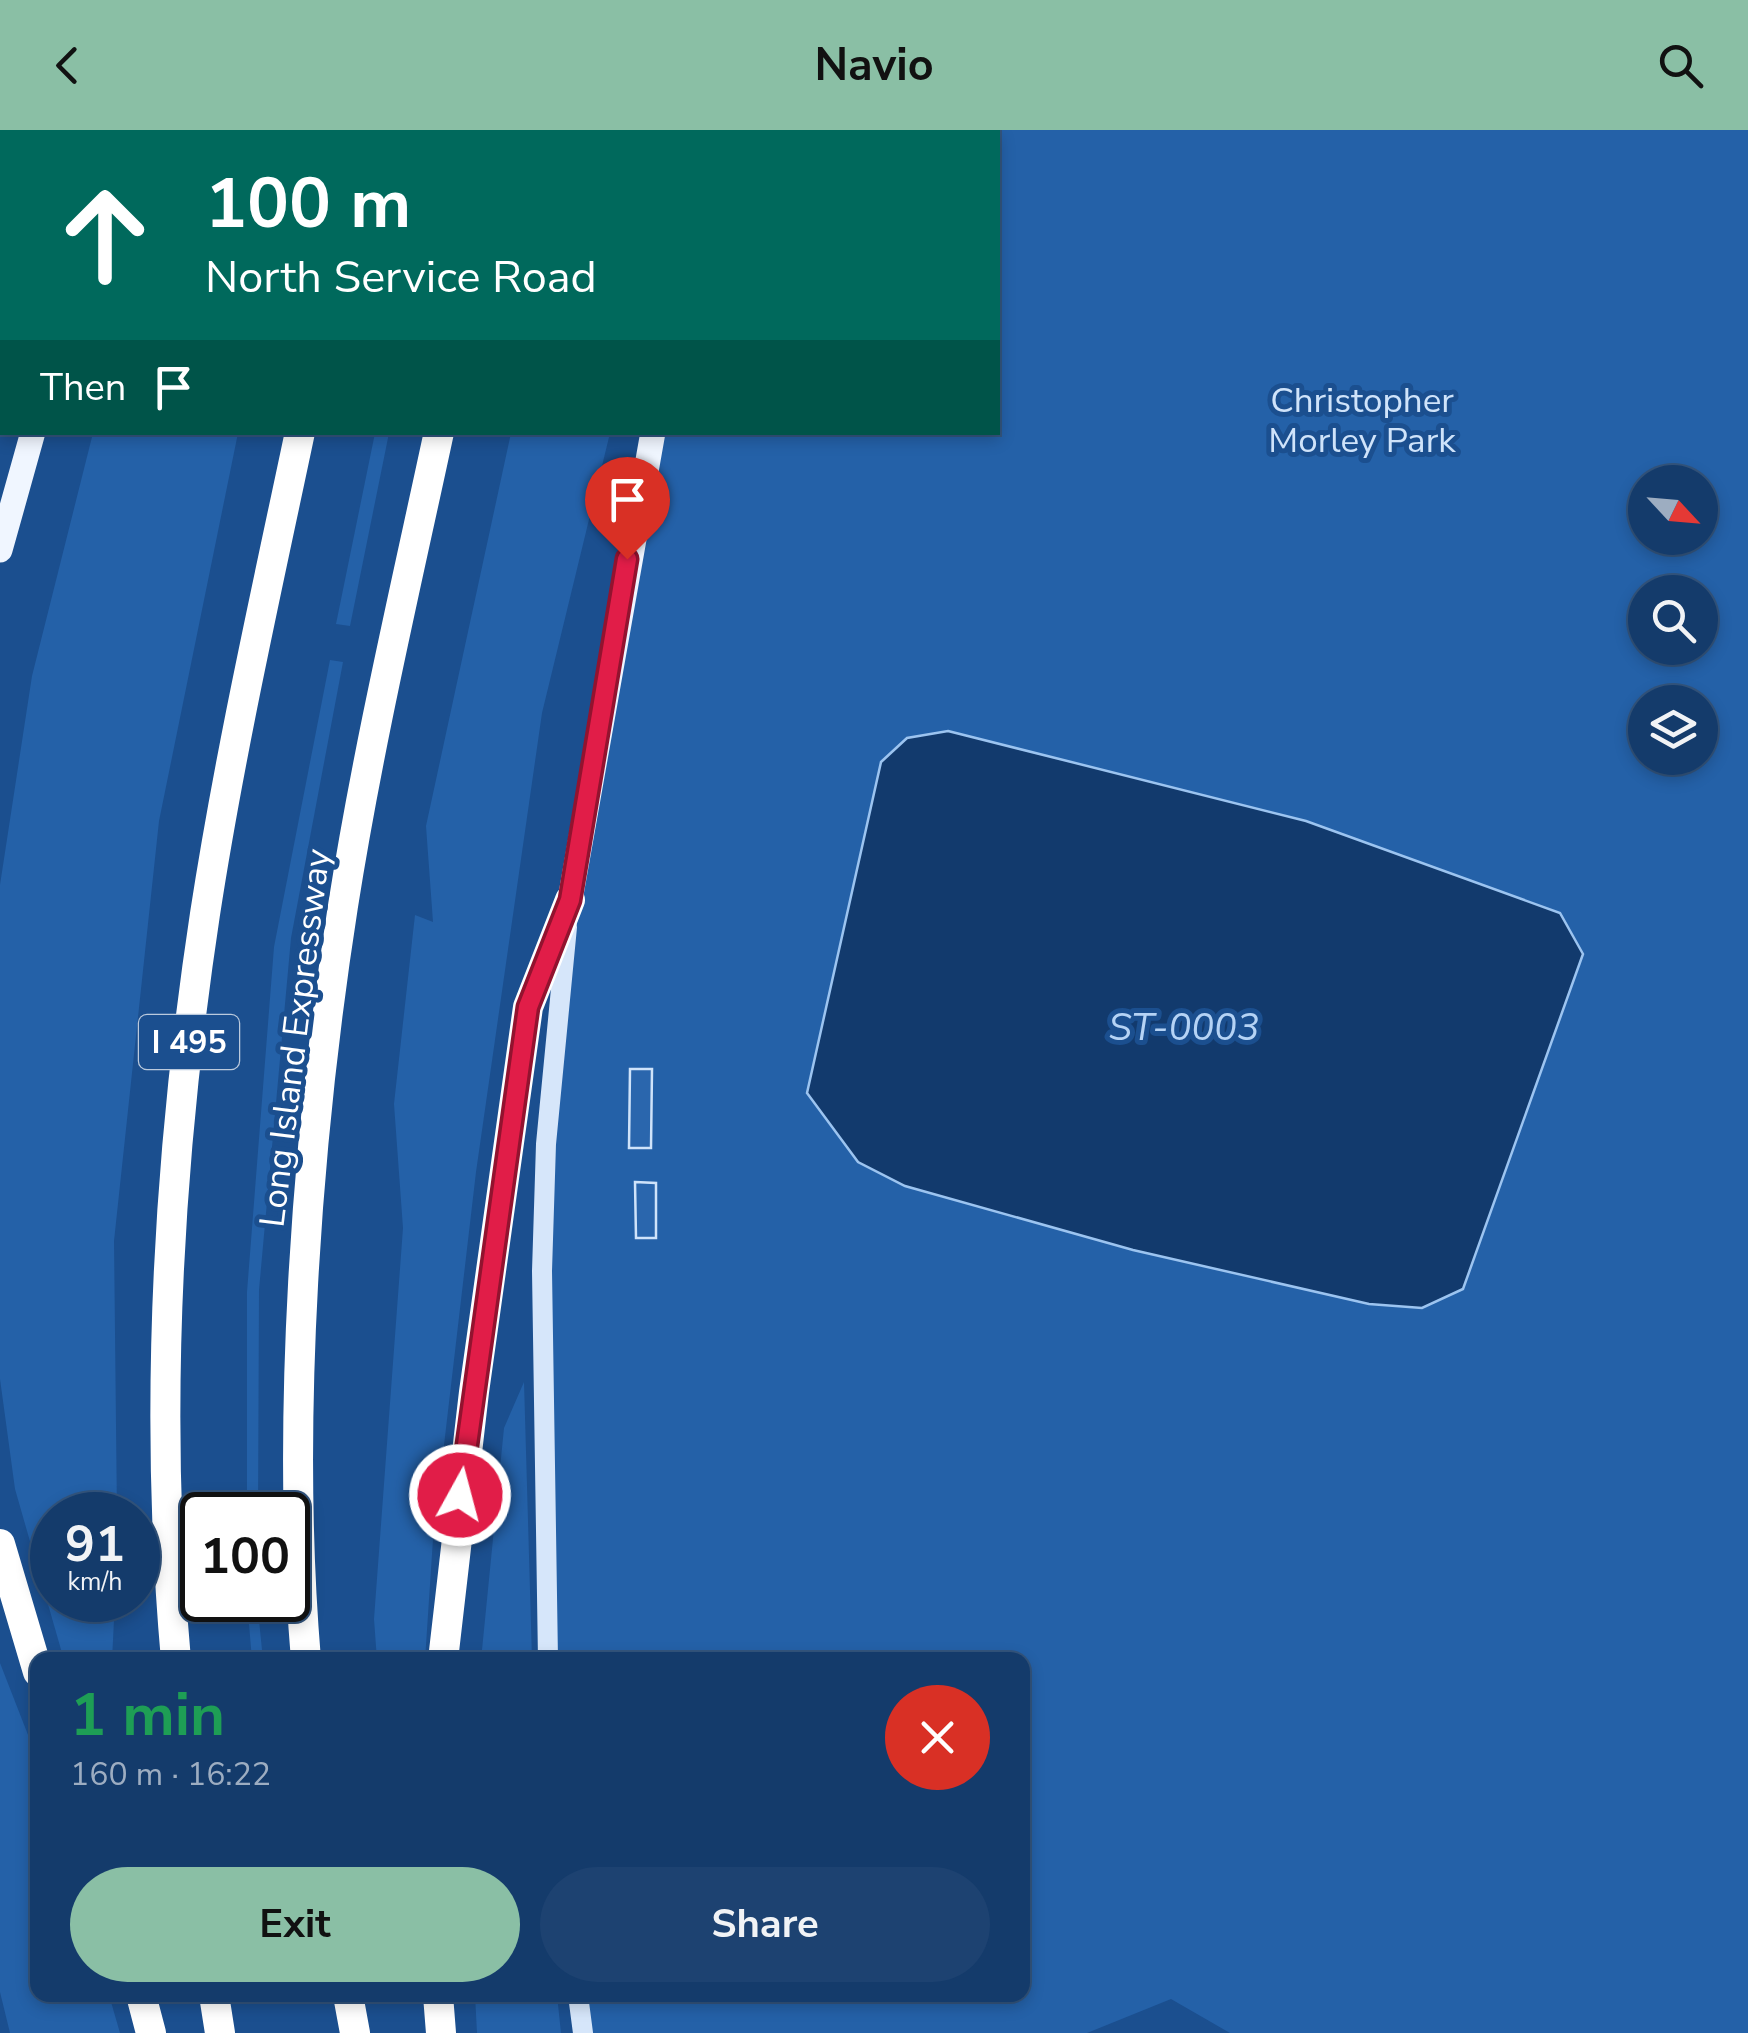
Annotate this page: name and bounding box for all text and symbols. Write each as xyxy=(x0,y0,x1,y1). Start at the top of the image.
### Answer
text: Navio xyxy=(814,35,934,96)
icon: back xyxy=(40,38,95,93)
icon: search xyxy=(1653,38,1708,93)
text: 100 m xyxy=(205,156,411,252)
icon: ahead xyxy=(40,170,170,300)
text: North Service Road xyxy=(205,247,597,308)
icon: arrive xyxy=(146,360,201,415)
text: Then xyxy=(40,362,126,413)
park label: Christopher Morley Park xyxy=(1268,377,1456,464)
pin xyxy=(585,457,670,560)
north arrow xyxy=(1628,465,1718,555)
map controls xyxy=(1628,465,1718,775)
icon: arrive xyxy=(600,472,655,527)
button: search xyxy=(1628,575,1718,665)
button: layers xyxy=(1628,685,1718,775)
street label: Long Island Expressway xyxy=(248,846,342,1230)
water label: ST-0003 xyxy=(1108,1002,1260,1053)
road number: I 495 xyxy=(139,1015,239,1069)
position arrow xyxy=(408,1443,512,1547)
speed limit sign: 100 xyxy=(180,1492,310,1622)
text: 91 xyxy=(65,1510,125,1579)
text: km/h xyxy=(67,1565,123,1599)
text: 1 min xyxy=(70,1674,225,1756)
button: close xyxy=(885,1685,990,1790)
text: 160 m · 16:22 xyxy=(70,1753,271,1796)
button: Exit xyxy=(70,1867,520,1982)
button: Share xyxy=(540,1867,990,1982)

